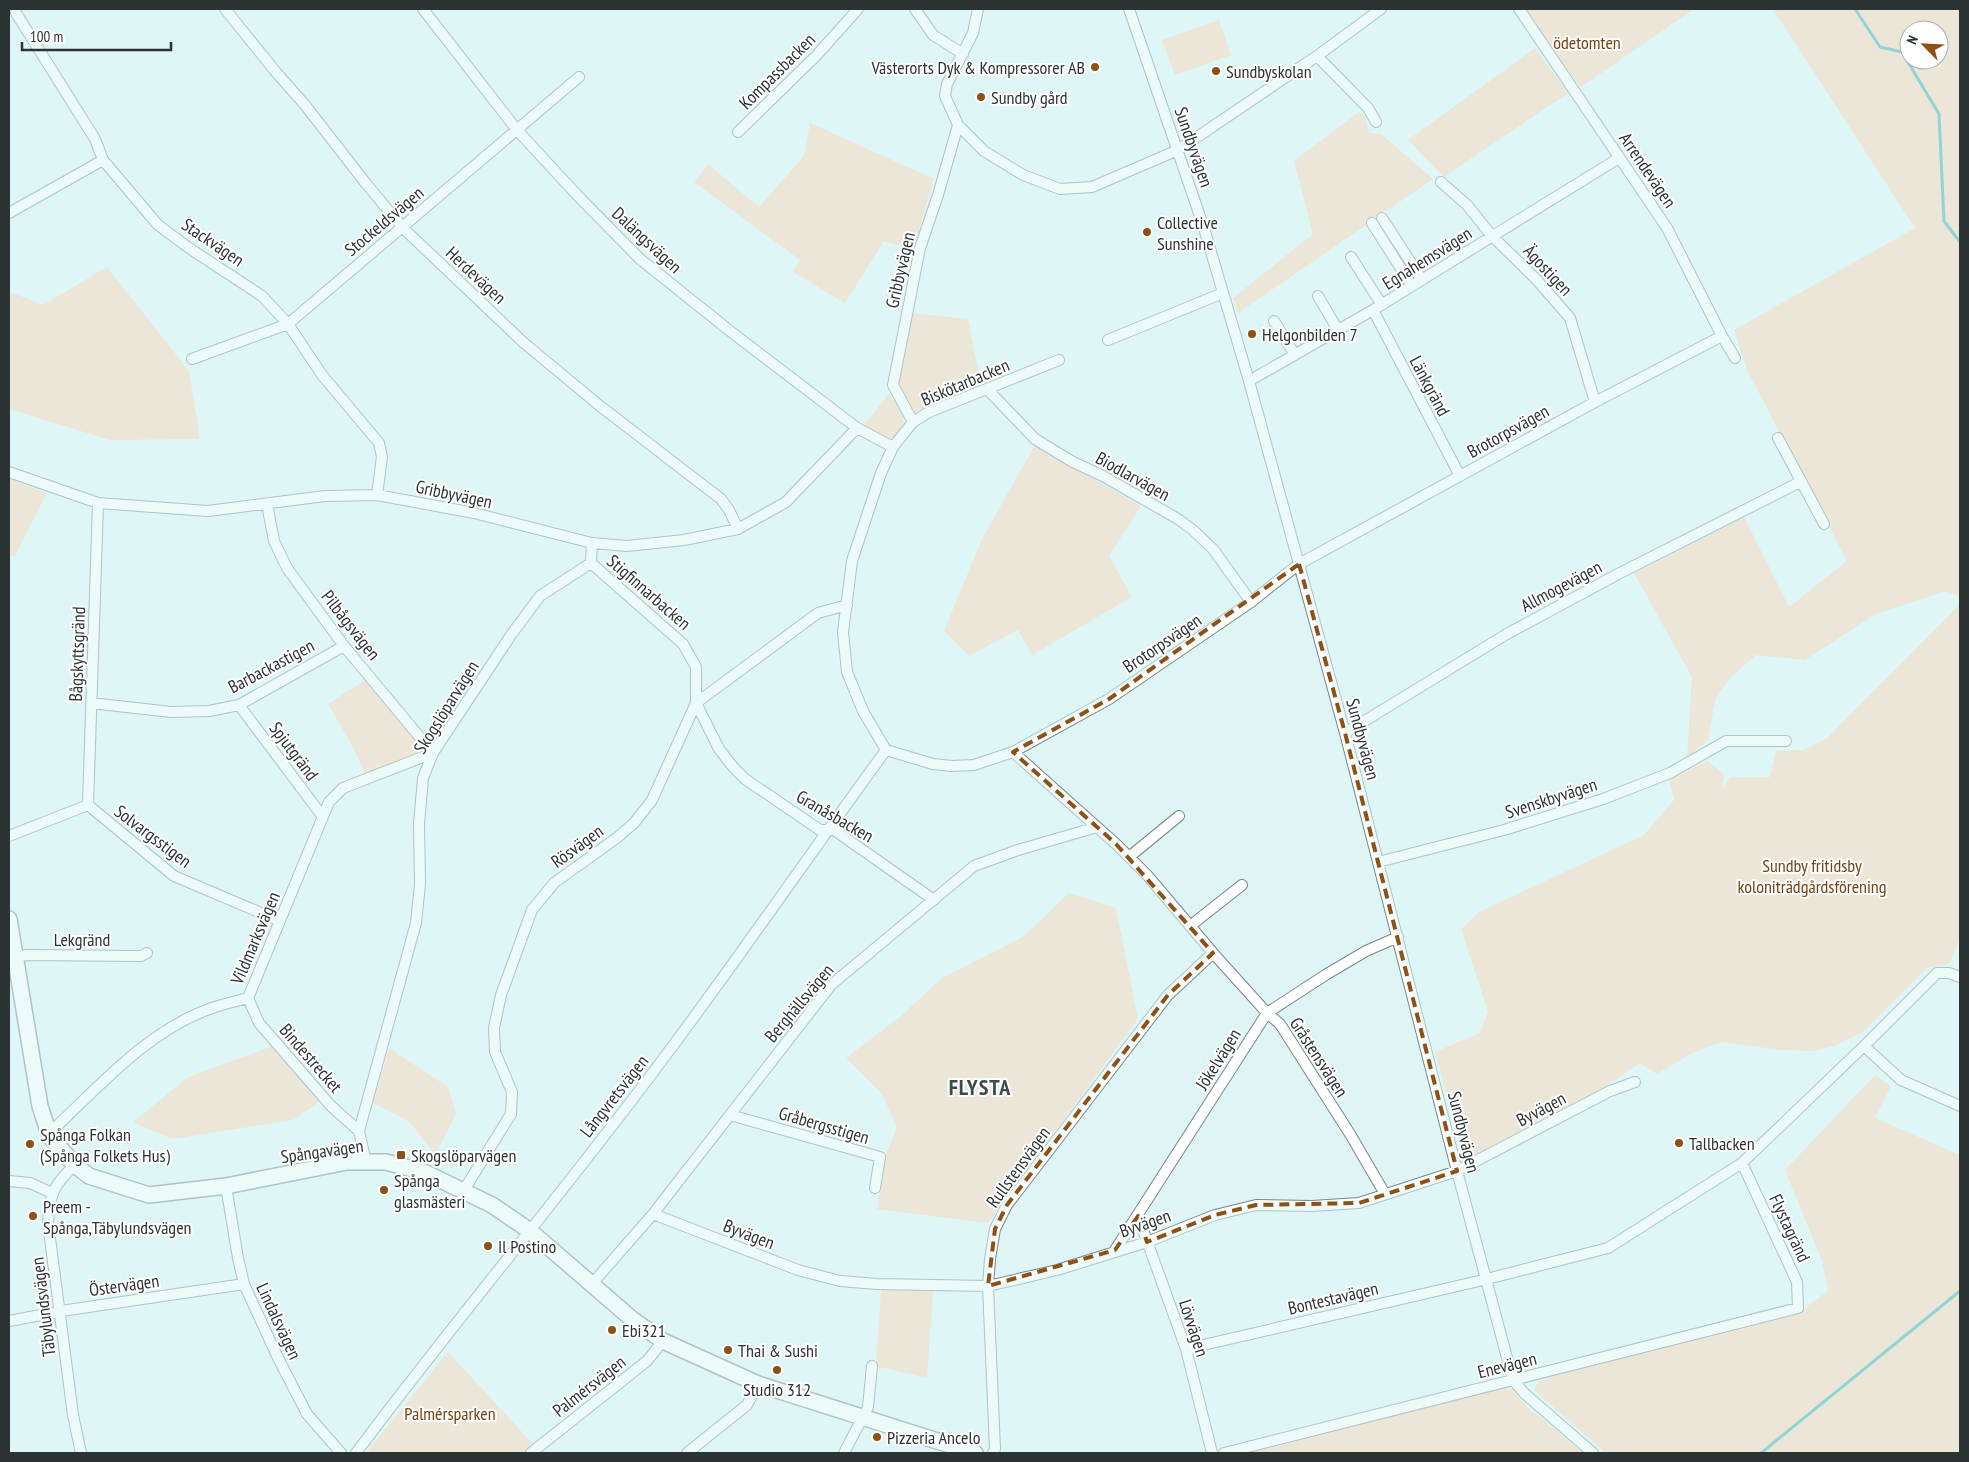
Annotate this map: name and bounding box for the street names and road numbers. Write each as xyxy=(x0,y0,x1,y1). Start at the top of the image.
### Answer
street label: Kompassbacken xyxy=(734,28,820,114)
street label: Sundbyvägen xyxy=(1170,104,1218,190)
street label: Arrendevägen xyxy=(1614,128,1682,212)
street label: Stockeldsvägen xyxy=(340,181,428,261)
street label: Dalängsvägen xyxy=(607,202,687,278)
street label: Stackvägen xyxy=(177,213,249,271)
street label: Egnahemsvägen xyxy=(1378,221,1476,295)
street label: Gribbyvägen xyxy=(880,230,920,310)
street label: Ägostigen xyxy=(1518,240,1578,300)
street label: Herdevägen xyxy=(441,241,511,309)
street label: Länkgränd xyxy=(1405,352,1455,420)
street label: Biskötarbacken xyxy=(917,353,1013,411)
street label: Brotorpsvägen xyxy=(1463,399,1553,463)
street label: Biodlarvägen xyxy=(1092,446,1174,506)
street label: Gribbyvägen xyxy=(414,475,494,513)
street label: Stigfinnarbacken xyxy=(602,549,696,635)
street label: Allmogevägen xyxy=(1516,555,1606,617)
street label: Pilbågsvägen xyxy=(317,585,385,665)
street label: Bågskyttsgränd xyxy=(64,606,90,702)
street label: Brotorpsvägen xyxy=(1118,608,1206,678)
street label: Barbackastigen xyxy=(224,634,318,698)
street label: Skogslöparvägen xyxy=(408,656,484,758)
street label: Sundbyvägen xyxy=(1341,696,1385,782)
street label: Spjutgränd xyxy=(264,717,324,785)
street label: Svenskbyvägen xyxy=(1502,772,1600,824)
street label: Granåsbacken xyxy=(792,785,878,847)
street label: Solvargsstigen xyxy=(110,800,196,872)
street label: Rösvägen xyxy=(546,819,608,873)
street label: Vildmarksvägen xyxy=(225,888,285,989)
street label: Lekgränd xyxy=(54,928,110,951)
street label: Berghällsvägen xyxy=(759,959,839,1047)
street label: Gråstensvägen xyxy=(1285,1013,1353,1101)
street label: Bindestrecket xyxy=(275,1019,347,1097)
street label: Jökelvägen xyxy=(1190,1024,1246,1095)
street label: Långvretsvägen xyxy=(575,1050,653,1142)
street label: Byvägen xyxy=(1512,1086,1570,1132)
street label: Sundbyvägen xyxy=(1443,1089,1485,1175)
street label: Gråbergsstigen xyxy=(776,1101,872,1149)
street label: Rullstensvägen xyxy=(981,1122,1055,1212)
street label: Spångavägen xyxy=(279,1134,365,1168)
street label: Flystagränd xyxy=(1764,1190,1816,1266)
street label: Byvägen xyxy=(1116,1204,1174,1242)
street label: Byvägen xyxy=(720,1214,778,1254)
street label: Täbylundsvägen xyxy=(26,1256,60,1358)
street label: Östervägen xyxy=(88,1269,160,1301)
street label: Bontestavägen xyxy=(1286,1276,1380,1320)
street label: Lindalsvägen xyxy=(251,1279,307,1363)
street label: Lövvägen xyxy=(1174,1296,1214,1360)
street label: Enevägen xyxy=(1475,1347,1539,1383)
street label: Palmérsvägen xyxy=(548,1350,630,1422)

